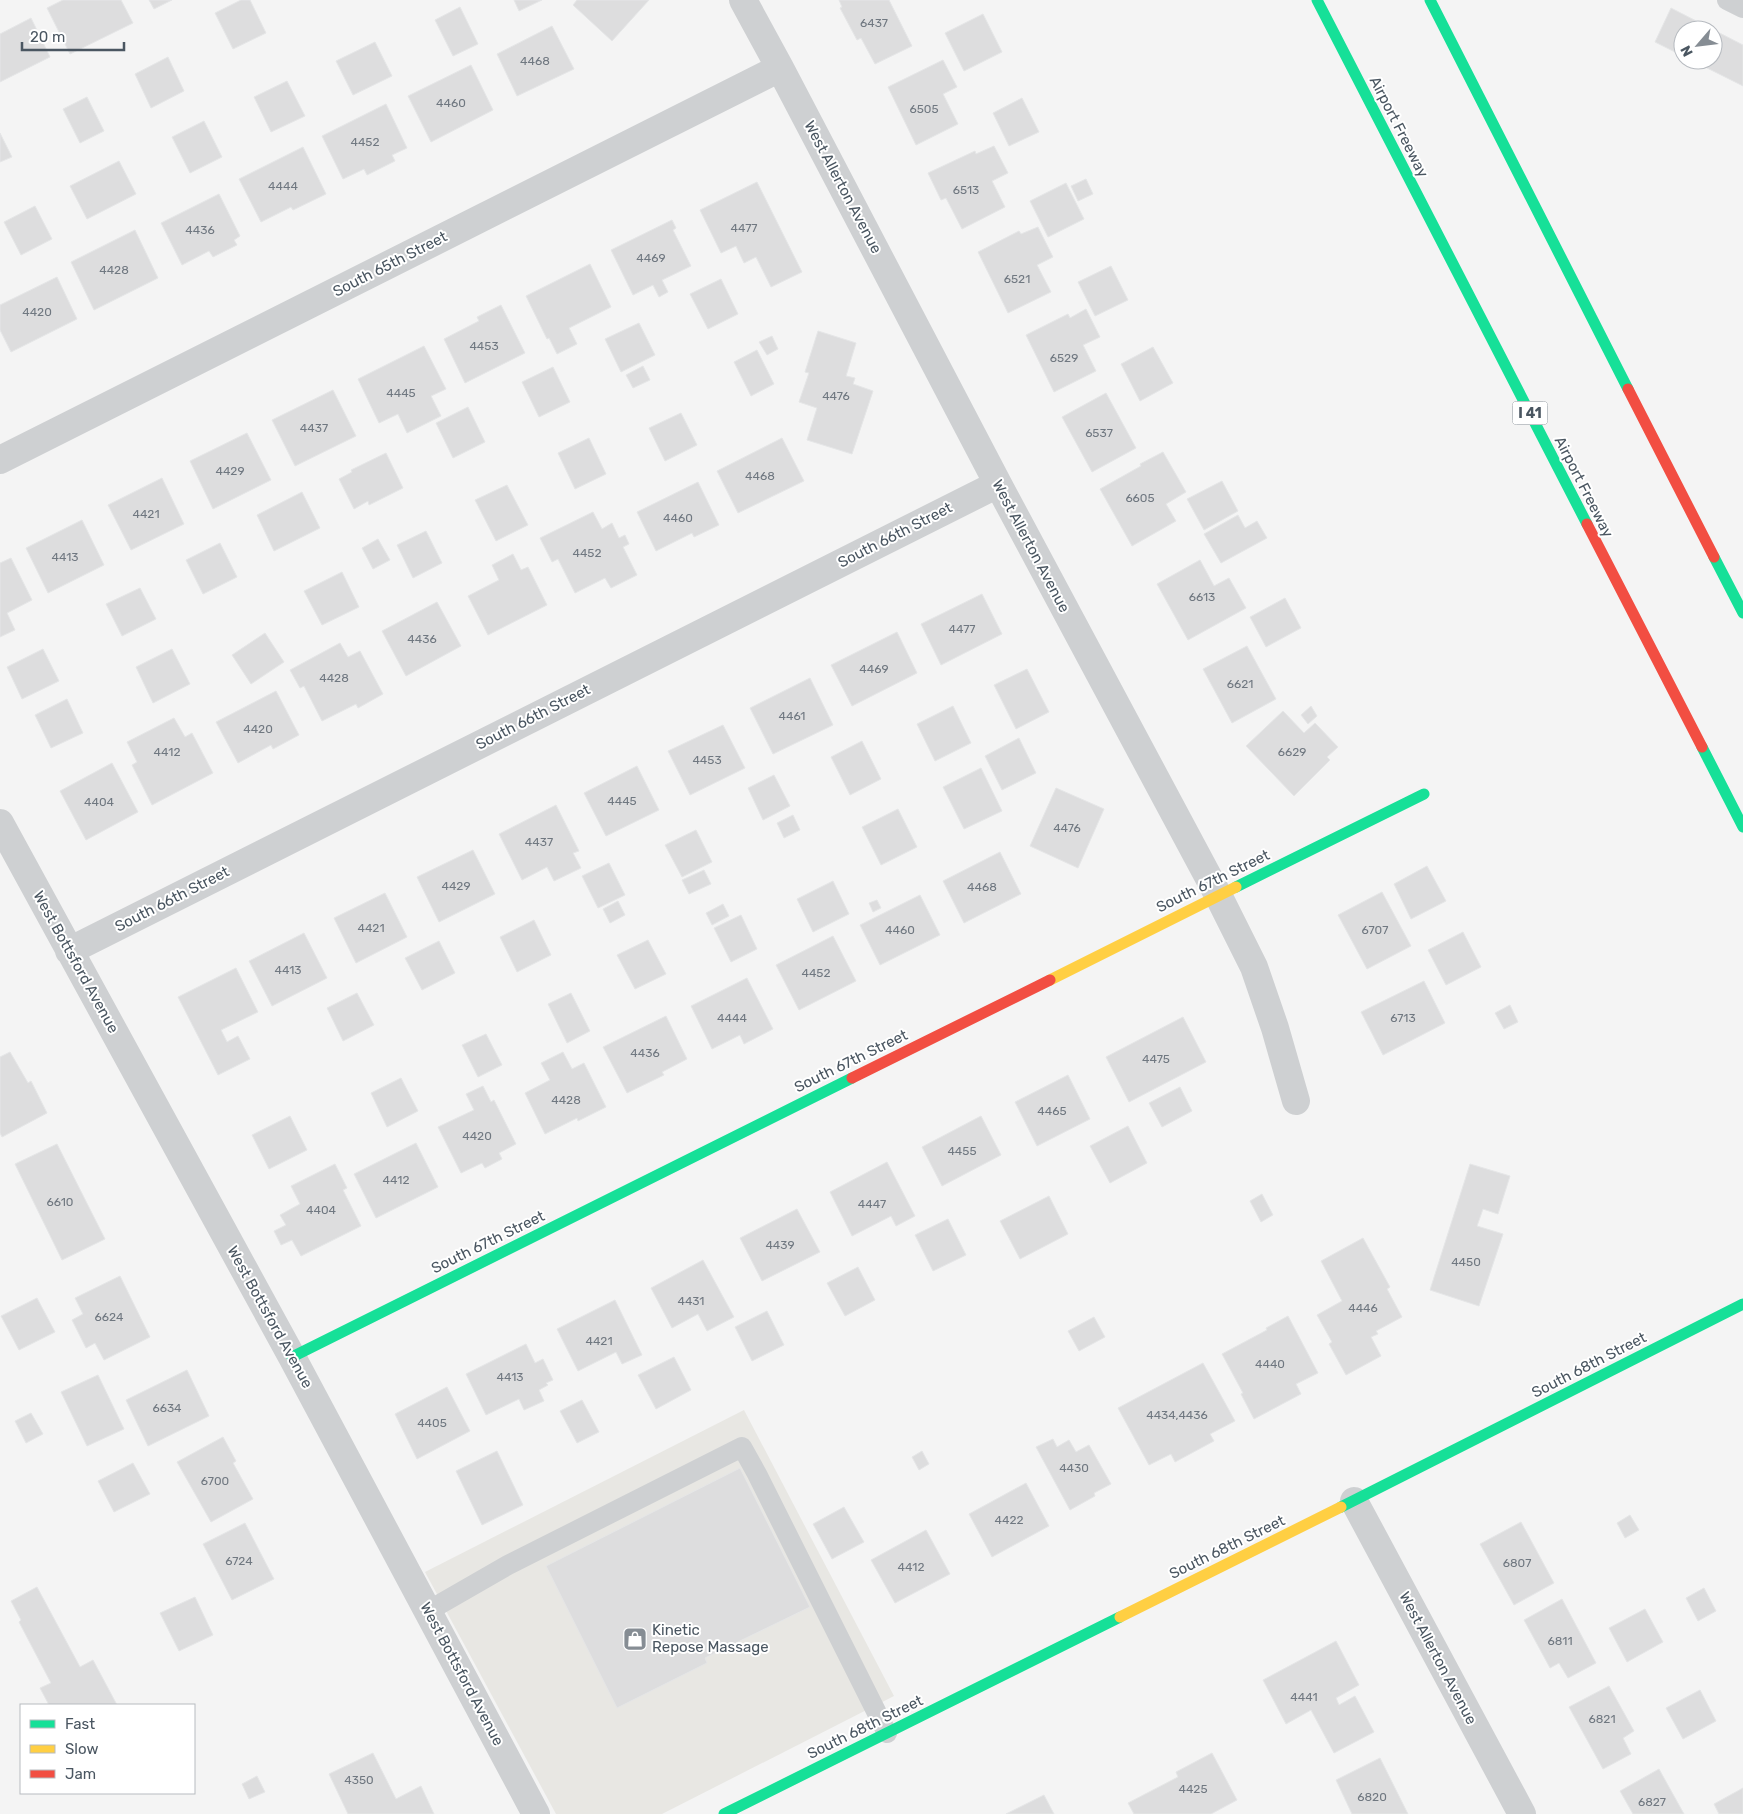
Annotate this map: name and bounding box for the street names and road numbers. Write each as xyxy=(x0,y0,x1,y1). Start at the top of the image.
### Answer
street label: Airport Freeway xyxy=(1366,73,1432,181)
street label: West Allerton Avenue xyxy=(800,118,886,256)
street label: South 65th Street xyxy=(330,227,450,301)
road number: I 41 xyxy=(1512,402,1548,424)
street label: Airport Freeway xyxy=(1551,433,1617,541)
street label: West Allerton Avenue xyxy=(988,477,1074,615)
street label: South 66th Street xyxy=(835,498,955,572)
street label: South 66th Street xyxy=(473,680,593,754)
street label: South 67th Street xyxy=(1153,846,1273,916)
street label: South 66th Street xyxy=(112,862,232,936)
street label: West Bottsford Avenue xyxy=(29,888,123,1036)
street label: South 67th Street xyxy=(791,1026,911,1096)
street label: South 67th Street xyxy=(428,1207,548,1277)
street label: West Bottsford Avenue xyxy=(223,1243,317,1391)
street label: South 68th Street xyxy=(1529,1328,1649,1402)
street label: South 68th Street xyxy=(1166,1511,1288,1583)
street label: West Allerton Avenue xyxy=(1395,1589,1481,1727)
street label: West Bottsford Avenue xyxy=(417,1599,507,1749)
street label: South 68th Street xyxy=(804,1691,926,1763)

